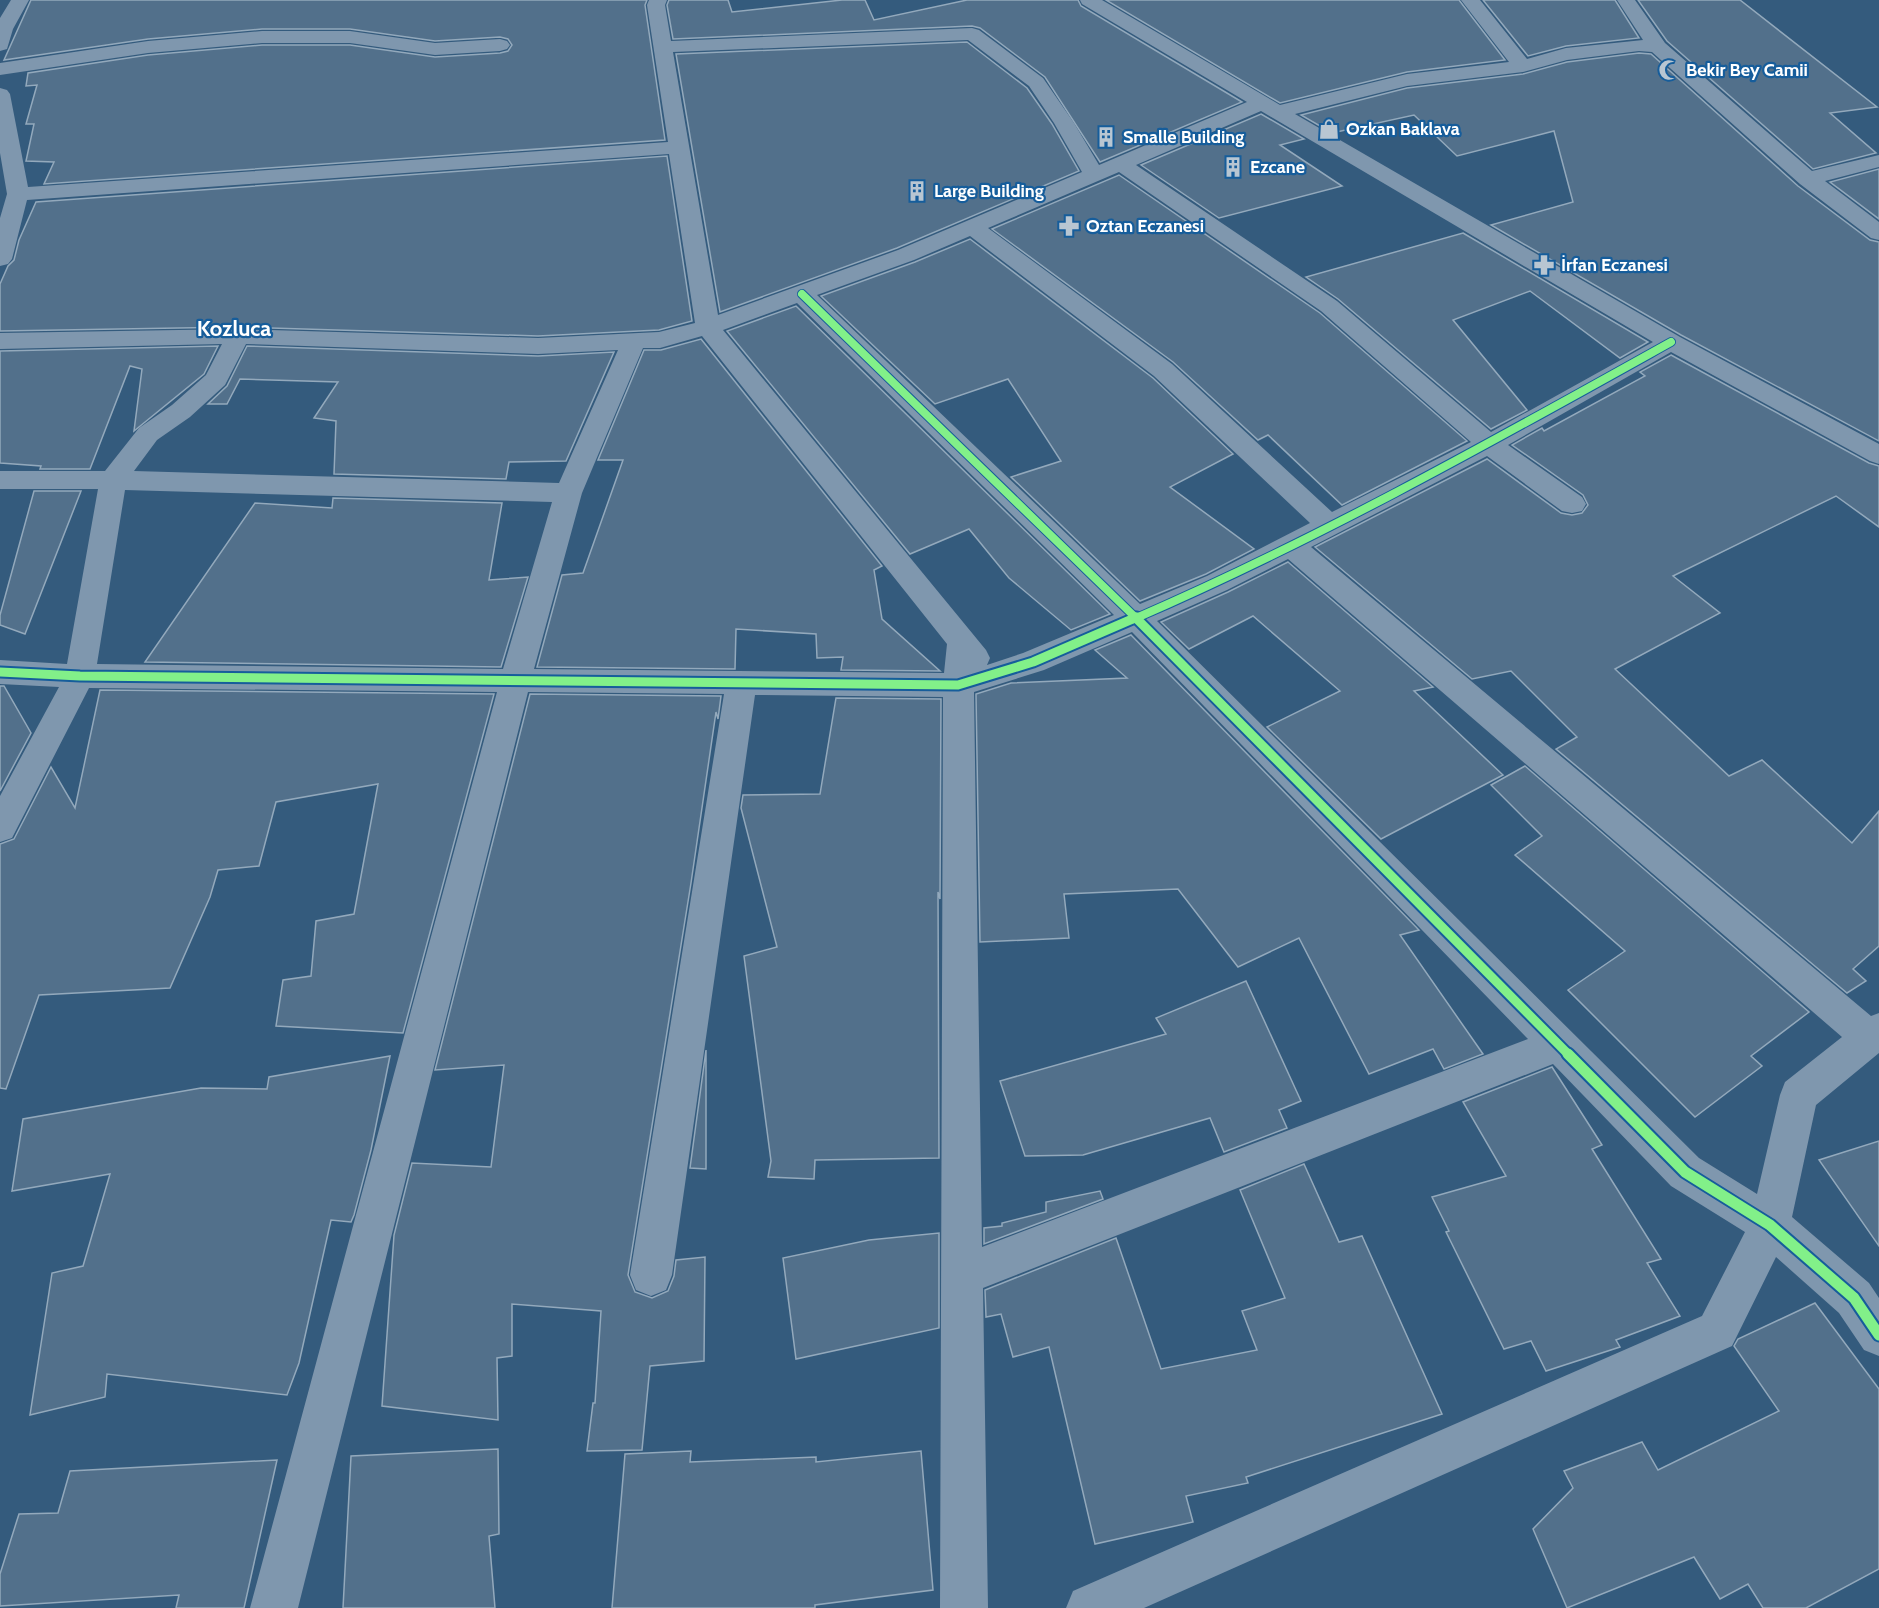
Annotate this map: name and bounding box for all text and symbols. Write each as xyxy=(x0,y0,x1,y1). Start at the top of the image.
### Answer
mosque icon: Bekir Bey Camii xyxy=(1657,58,1681,82)
place label: Bekir Bey Camii xyxy=(1686,59,1808,81)
shop icon: Ozkan Baklava xyxy=(1317,117,1341,141)
place label: Ozkan Baklava xyxy=(1346,118,1460,140)
building icon: Smalle Building xyxy=(1094,125,1118,149)
place label: Smalle Building xyxy=(1123,126,1244,148)
building icon: Ezcane xyxy=(1221,155,1245,179)
place label: Ezcane xyxy=(1250,156,1305,178)
building icon: Large Building xyxy=(905,179,929,203)
place label: Large Building xyxy=(934,180,1044,202)
pharmacy icon: Oztan Eczanesi xyxy=(1057,214,1081,238)
place label: Oztan Eczanesi xyxy=(1086,215,1204,237)
pharmacy icon: İrfan Eczanesi xyxy=(1532,253,1556,277)
place label: İrfan Eczanesi xyxy=(1561,254,1668,276)
district label: Kozluca xyxy=(197,315,271,342)

